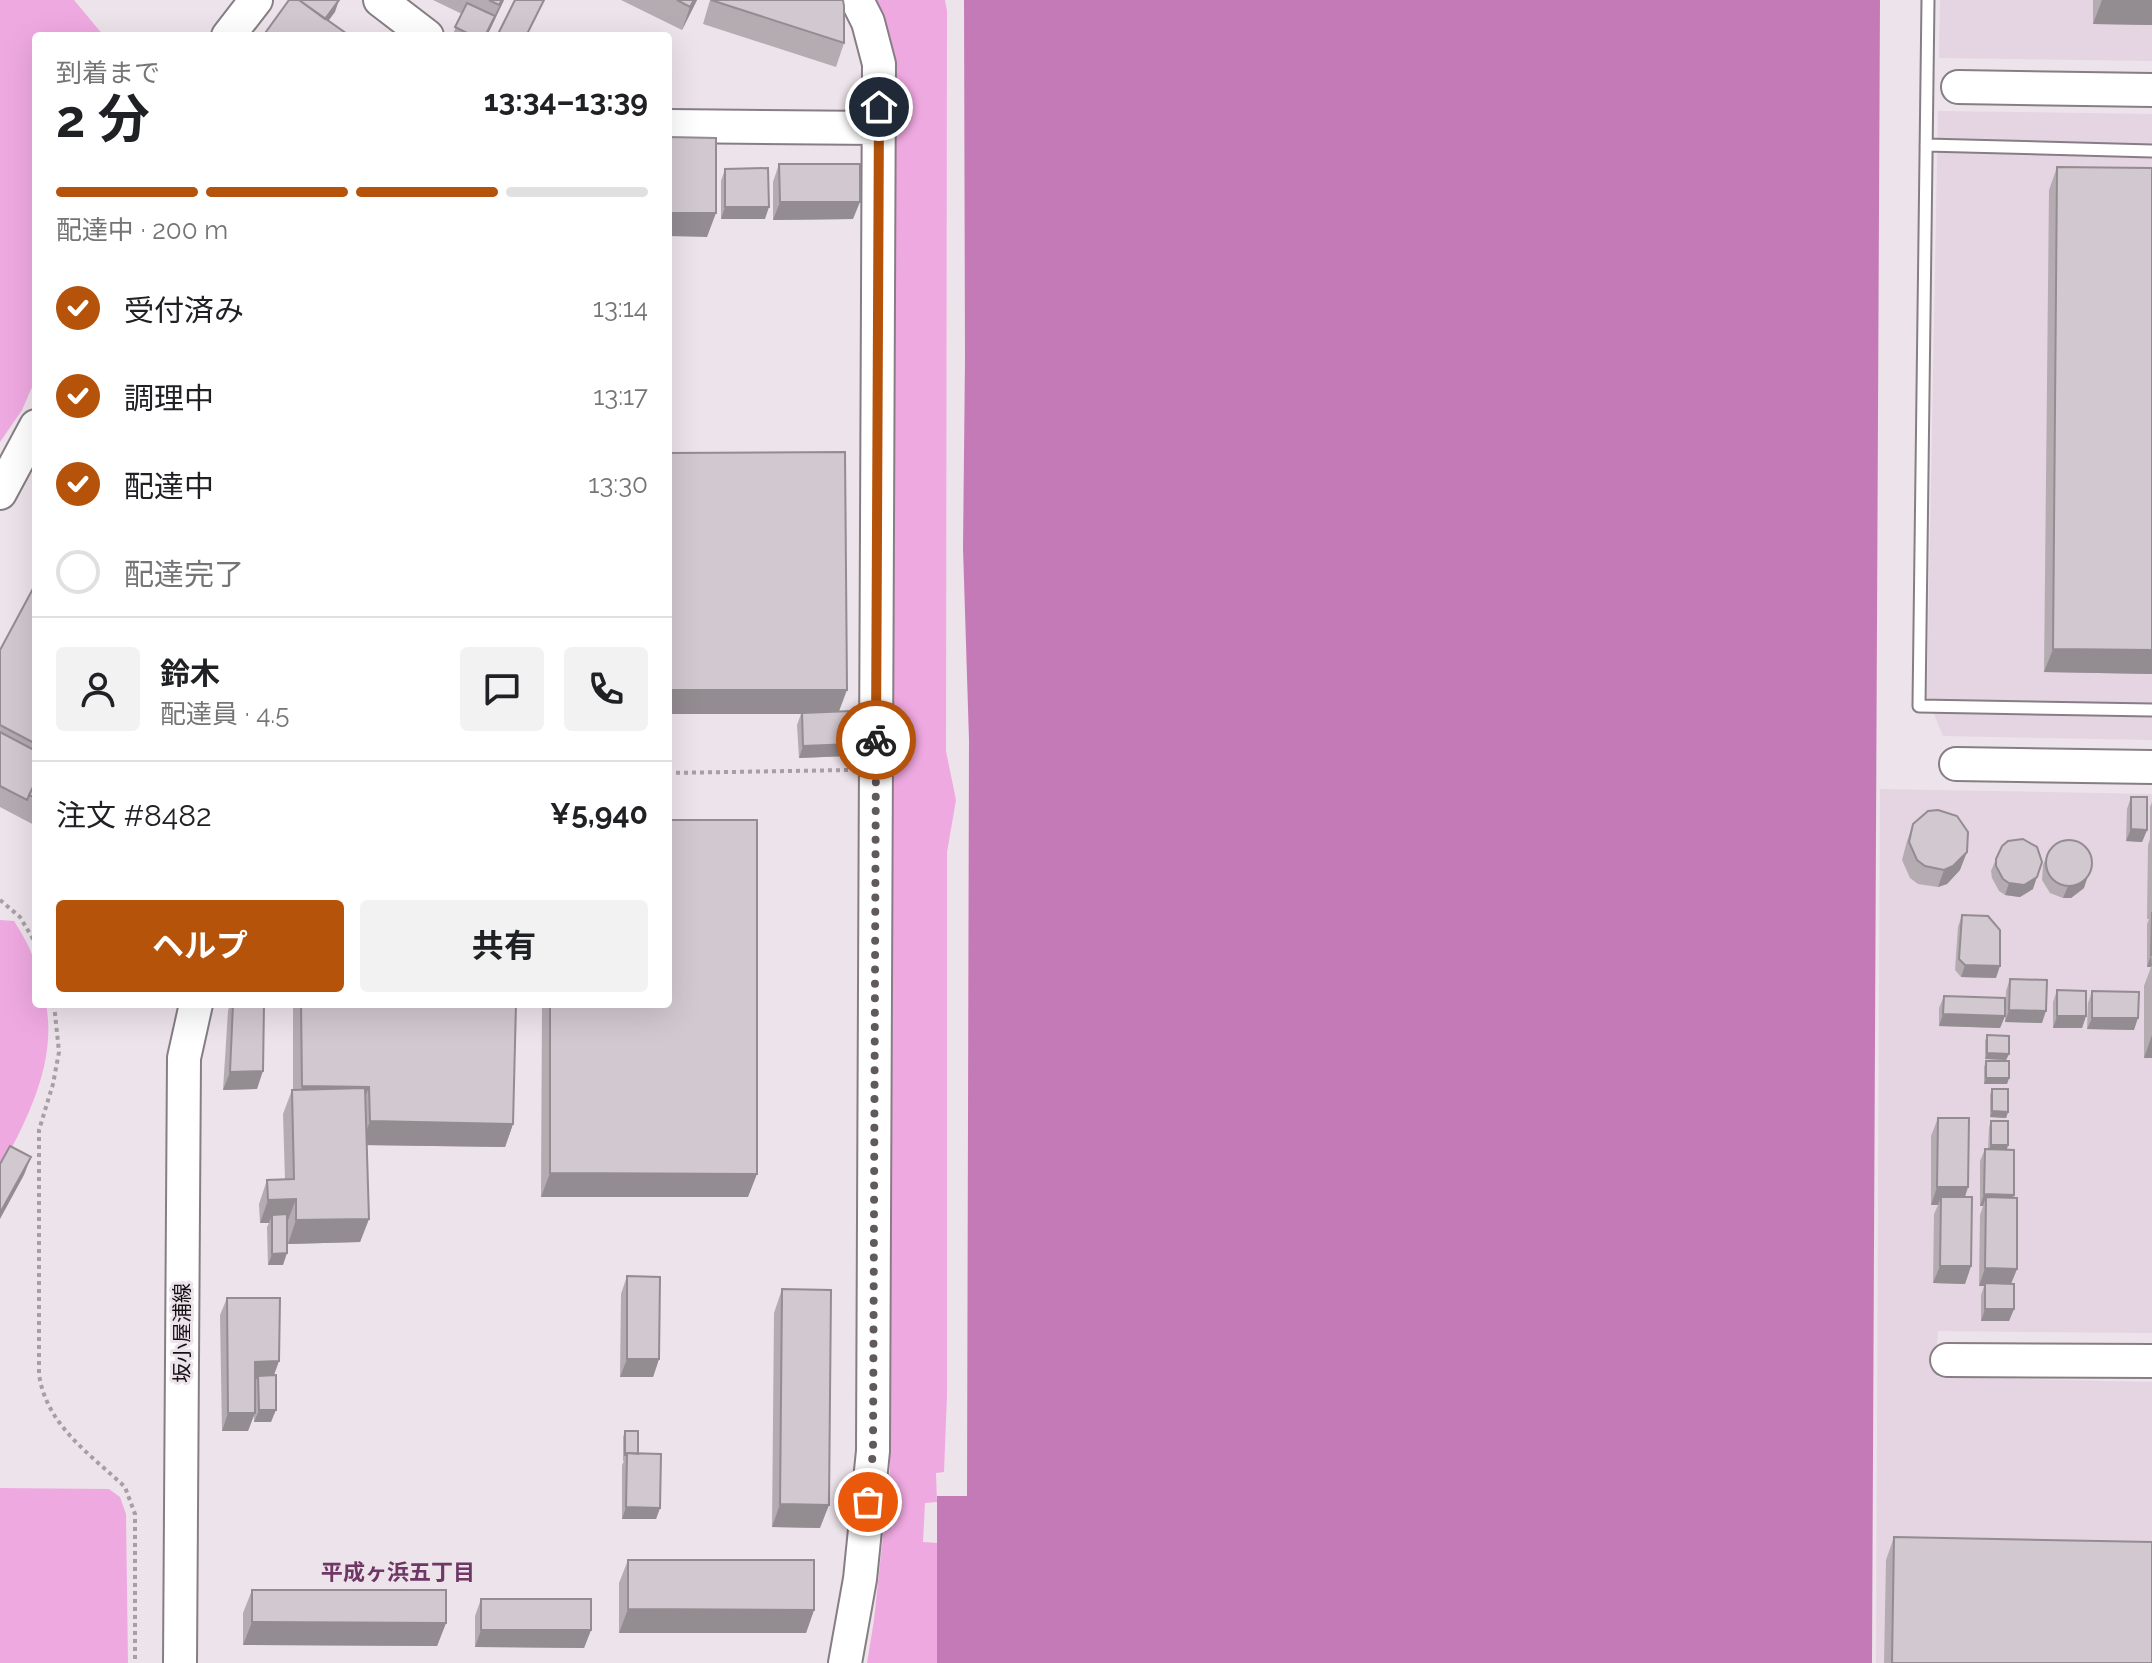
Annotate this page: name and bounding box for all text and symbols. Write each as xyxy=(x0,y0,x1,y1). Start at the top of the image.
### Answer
text: 到着まで xyxy=(56,58,160,88)
pin xyxy=(845,73,913,141)
text: 13:34–13:39 xyxy=(484,83,648,118)
icon: home xyxy=(857,85,901,129)
text: 2 分 xyxy=(56,88,150,149)
text: 配達中 · 200 m xyxy=(56,215,228,245)
icon: check xyxy=(56,286,100,330)
text: 受付済み xyxy=(124,293,244,328)
text: 13:14 xyxy=(593,293,648,323)
icon: check xyxy=(56,374,100,418)
text: 調理中 xyxy=(124,381,214,416)
text: 13:17 xyxy=(593,381,648,411)
icon: check xyxy=(56,462,100,506)
text: 配達中 xyxy=(124,469,214,504)
text: 13:30 xyxy=(588,469,648,499)
text: 配達完了 xyxy=(124,557,244,592)
button: person xyxy=(56,647,140,731)
button: chat xyxy=(460,647,544,731)
button: phone xyxy=(564,647,648,731)
text: 鈴木 xyxy=(160,656,220,691)
text: 配達員 · 4.5 xyxy=(160,699,289,729)
courier xyxy=(836,700,916,780)
icon: bike xyxy=(854,718,898,762)
text: ¥5,940 xyxy=(550,796,648,831)
text: 注文 #8482 xyxy=(56,798,212,833)
button: ヘルプ xyxy=(56,900,344,992)
button: 共有 xyxy=(360,900,648,992)
street label: 坂小屋浦線 xyxy=(170,1283,194,1383)
pin xyxy=(834,1468,902,1536)
icon: bag xyxy=(846,1480,890,1524)
district label: 平成ヶ浜五丁目 xyxy=(321,1559,475,1585)

